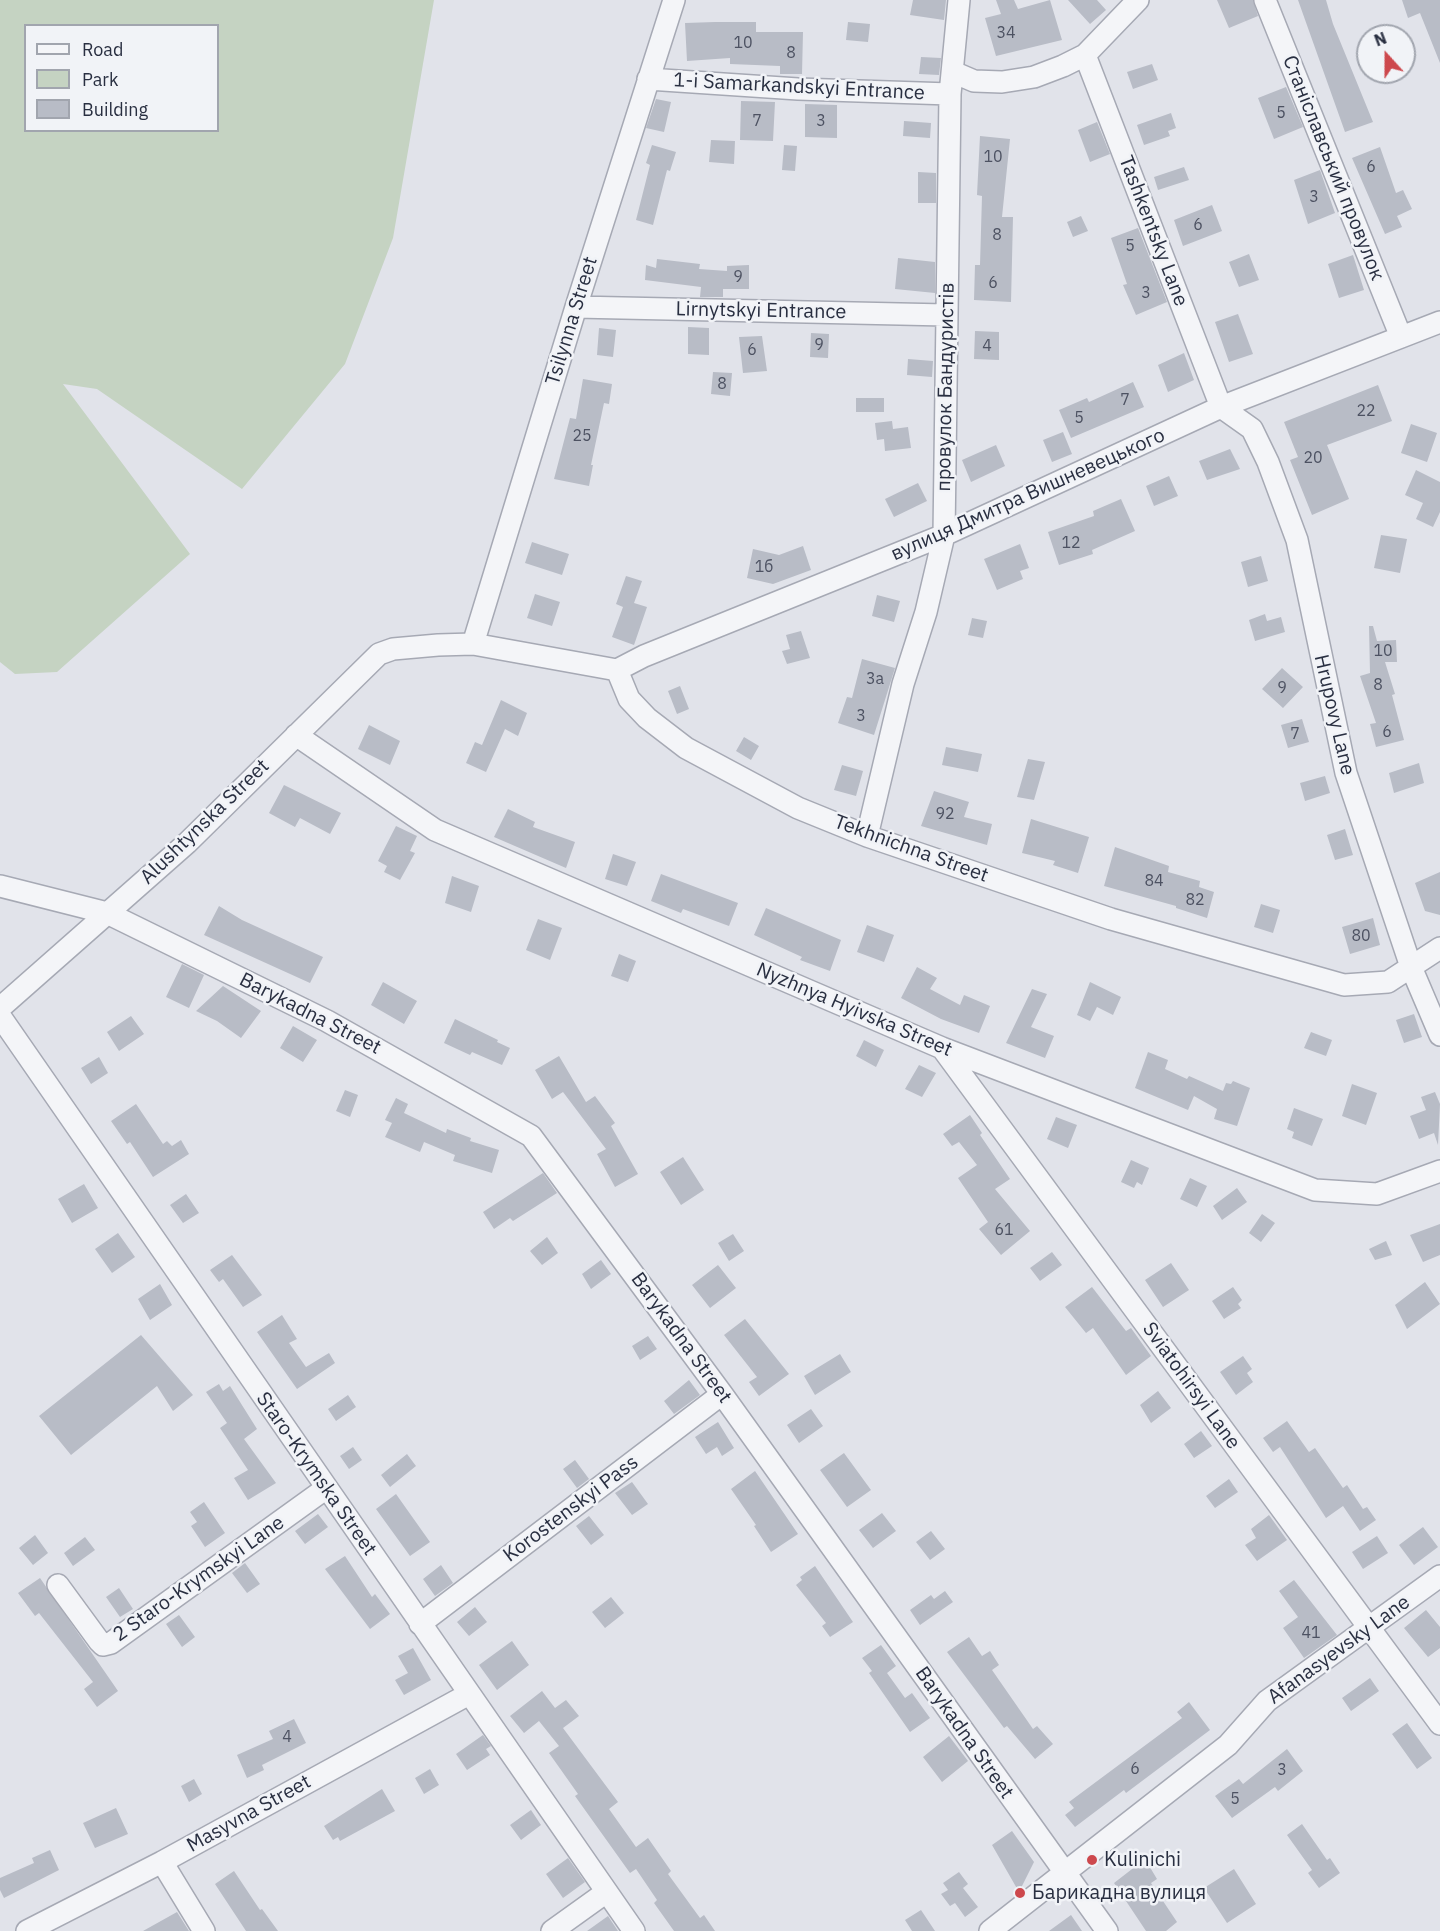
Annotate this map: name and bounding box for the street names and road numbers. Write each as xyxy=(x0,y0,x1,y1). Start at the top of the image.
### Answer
street label: Станіславський провулок xyxy=(1277,52,1389,284)
street label: 1-i Samarkandskyi Entrance xyxy=(673,68,925,106)
street label: Tashkentsky Lane xyxy=(1113,152,1193,310)
street label: Tsilynna Street xyxy=(541,254,603,388)
street label: провулок Бандуристів xyxy=(932,282,960,492)
street label: Lirnytskyi Entrance xyxy=(675,298,847,324)
street label: вулиця Дмитра Вишневецького xyxy=(887,424,1169,566)
street label: Hrupovy Lane xyxy=(1308,652,1360,778)
street label: Alushtynska Street xyxy=(136,754,274,890)
street label: Tekhnichna Street xyxy=(831,810,991,888)
street label: Nyzhnya Hyivska Street xyxy=(752,958,956,1062)
street label: Barykadna Street xyxy=(235,968,385,1060)
street label: Barykadna Street xyxy=(626,1268,736,1408)
street label: Sviatohirsyi Lane xyxy=(1137,1318,1245,1454)
street label: Staro-Krymska Street xyxy=(251,1388,381,1560)
street label: Korostenskyi Pass xyxy=(499,1450,643,1568)
street label: 2 Staro-Krymskyi Lane xyxy=(109,1511,289,1647)
street label: Afanasyevsky Lane xyxy=(1263,1590,1415,1710)
street label: Barykadna Street xyxy=(910,1662,1018,1804)
street label: Masyvna Street xyxy=(183,1770,315,1858)

